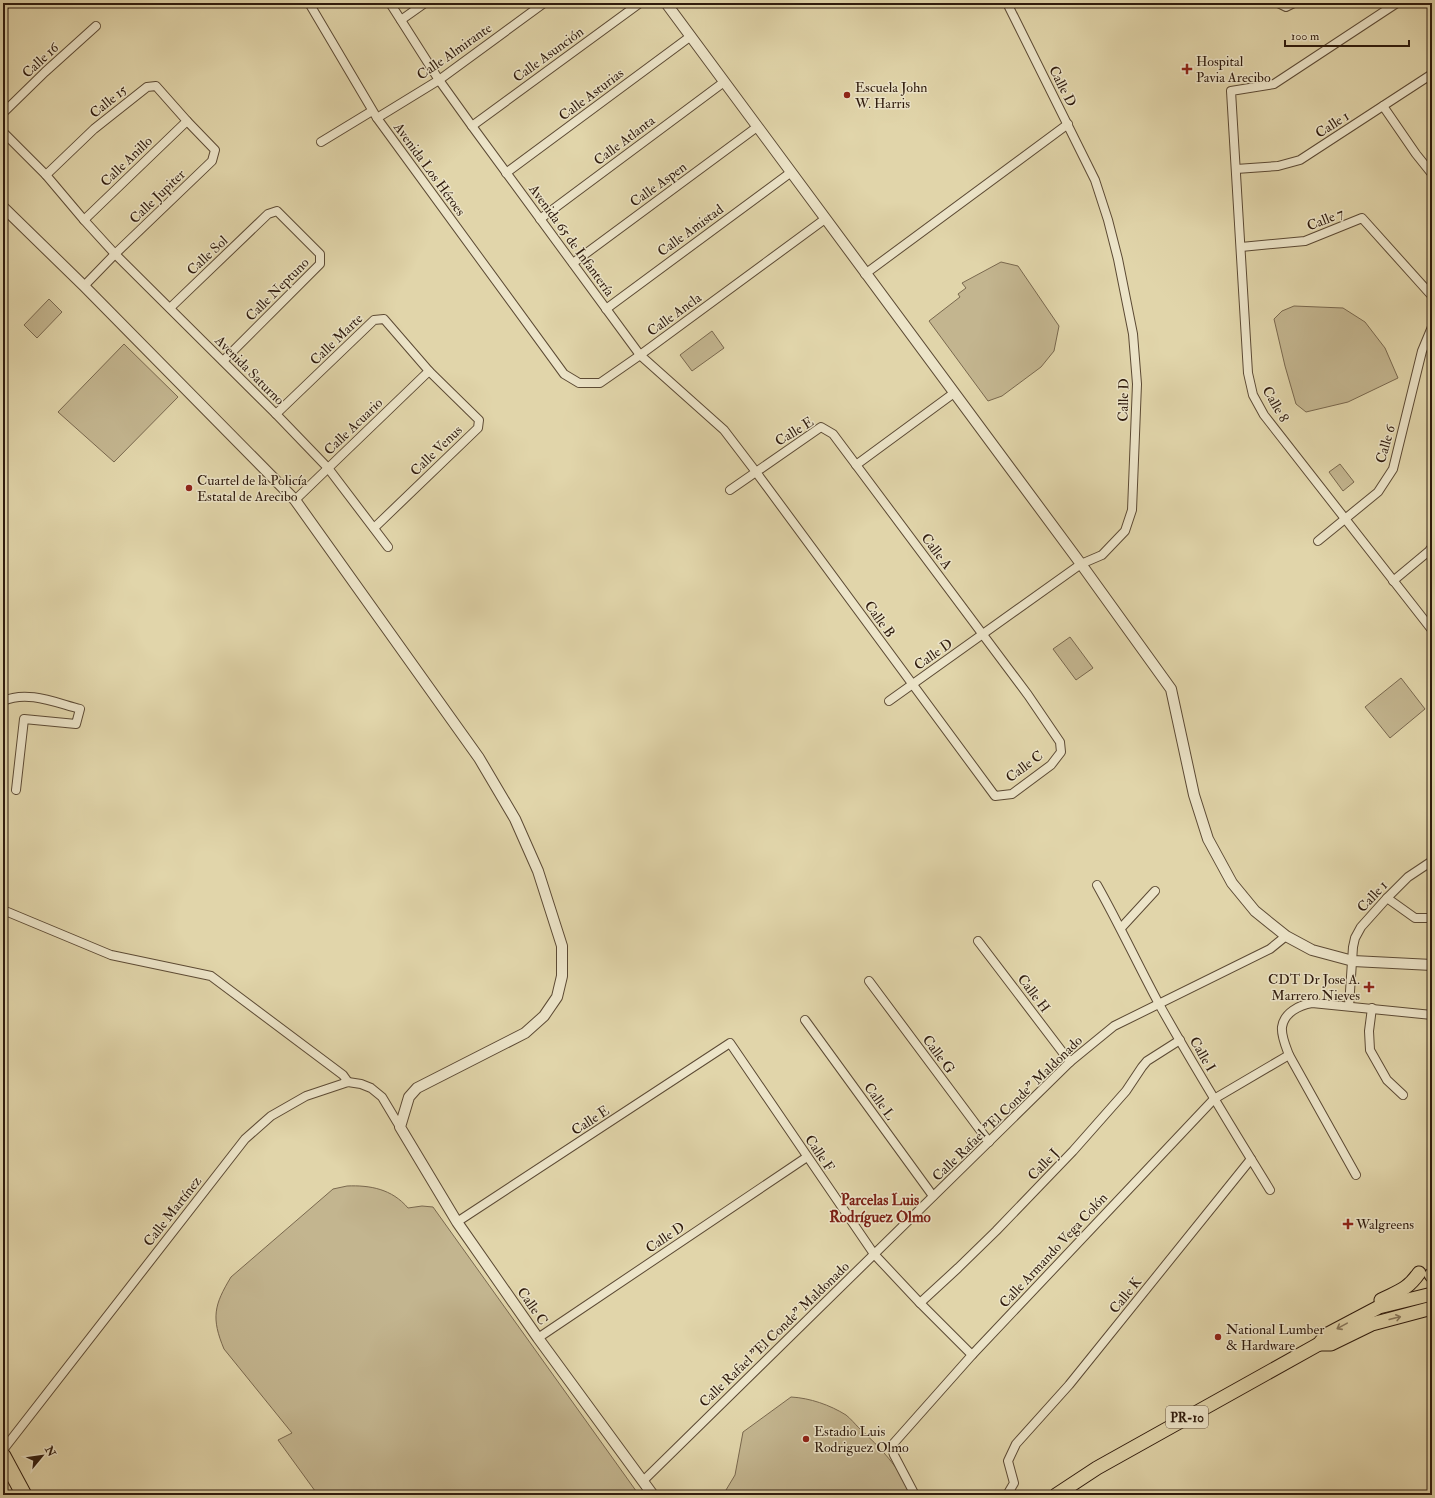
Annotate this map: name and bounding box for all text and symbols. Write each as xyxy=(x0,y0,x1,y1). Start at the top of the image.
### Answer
street label: Calle Almirante xyxy=(414,19,495,83)
scale bar xyxy=(1285,22,1409,48)
street label: Calle Asunción xyxy=(510,23,587,86)
text: 100 m xyxy=(1291,29,1320,44)
street label: Calle 16 xyxy=(19,39,63,82)
place label: Hospital Pavia Arecibo xyxy=(1196,53,1271,86)
street label: Calle D xyxy=(1045,63,1080,109)
marker: Hospital Pavia Arecibo xyxy=(1181,63,1193,75)
street label: Calle Asturias xyxy=(556,64,627,124)
place label: Escuela John W. Harris xyxy=(854,79,928,112)
street label: Calle 15 xyxy=(86,81,131,122)
marker: Escuela John W. Harris xyxy=(842,90,852,100)
street label: Calle 1 xyxy=(1312,107,1352,142)
street label: Calle Atlanta xyxy=(590,112,658,169)
street label: Avenida Los Héroes xyxy=(389,118,469,219)
street label: Calle Anillo xyxy=(97,132,156,190)
street label: Calle Aspen xyxy=(627,158,690,211)
street label: Calle Jupiter xyxy=(126,165,190,228)
street label: Avenida 65 de Infantería xyxy=(525,180,618,300)
street label: Calle Amistad xyxy=(654,201,727,260)
street label: Calle 7 xyxy=(1304,204,1347,235)
street label: Calle Sol xyxy=(183,232,232,279)
street label: Calle Neptuno xyxy=(242,254,314,325)
street label: Calle Ancla xyxy=(644,289,705,340)
street label: Calle Marte xyxy=(306,310,366,369)
street label: Avenida Saturno xyxy=(211,331,288,409)
street label: Calle D xyxy=(1115,378,1132,422)
street label: Calle 8 xyxy=(1259,383,1293,426)
street label: Calle Acuario xyxy=(320,394,386,459)
street label: Calle E xyxy=(772,413,817,450)
street label: Calle Venus xyxy=(407,421,466,479)
street label: Calle 6 xyxy=(1372,422,1399,465)
place label: Cuartel de la Policía Estatal de Arecibo xyxy=(197,472,307,505)
marker: Cuartel de la Policía Estatal de Arecibo xyxy=(184,483,194,493)
street label: Calle A xyxy=(918,530,956,573)
street label: Calle B xyxy=(861,598,899,641)
street label: Calle D xyxy=(911,635,956,674)
street label: Calle C xyxy=(1002,747,1046,786)
street label: Calle 1 xyxy=(1354,877,1391,916)
street label: Calle H xyxy=(1014,971,1053,1016)
place label: CDT Dr Jose A. Marrero Nieves xyxy=(1268,971,1360,1004)
marker: CDT Dr Jose A. Marrero Nieves xyxy=(1363,981,1375,993)
street label: Calle G xyxy=(919,1032,959,1077)
street label: Calle Rafael "El Conde" Maldonado xyxy=(929,1032,1086,1185)
street label: Calle I xyxy=(1186,1034,1219,1075)
street label: Calle L xyxy=(860,1079,899,1123)
street label: Calle E xyxy=(568,1102,612,1139)
street label: Calle F xyxy=(801,1132,838,1175)
street label: Calle J xyxy=(1024,1145,1063,1184)
street label: Calle Martínez xyxy=(140,1173,205,1250)
street label: Calle Armando Vega Colón xyxy=(996,1189,1111,1311)
district label: Parcelas Luis Rodríguez Olmo xyxy=(829,1191,932,1228)
place label: Walgreens xyxy=(1355,1216,1414,1233)
street label: Calle D xyxy=(643,1218,688,1257)
marker: Walgreens xyxy=(1343,1219,1353,1229)
street label: Calle Rafael "El Conde" Maldonado xyxy=(696,1258,853,1411)
street label: Calle K xyxy=(1106,1274,1145,1317)
street label: Calle C xyxy=(514,1284,552,1328)
one-way arrow xyxy=(1388,1313,1401,1321)
place label: National Lumber & Hardware xyxy=(1226,1321,1325,1354)
one-way arrow xyxy=(1336,1323,1348,1331)
marker: National Lumber & Hardware xyxy=(1213,1332,1223,1342)
road number: PR-10 xyxy=(1166,1406,1208,1428)
place label: Estadio Luis Rodriguez Olmo xyxy=(814,1423,909,1456)
marker: Estadio Luis Rodriguez Olmo xyxy=(801,1434,811,1444)
north arrow xyxy=(22,1436,62,1476)
text: N xyxy=(42,1443,59,1460)

